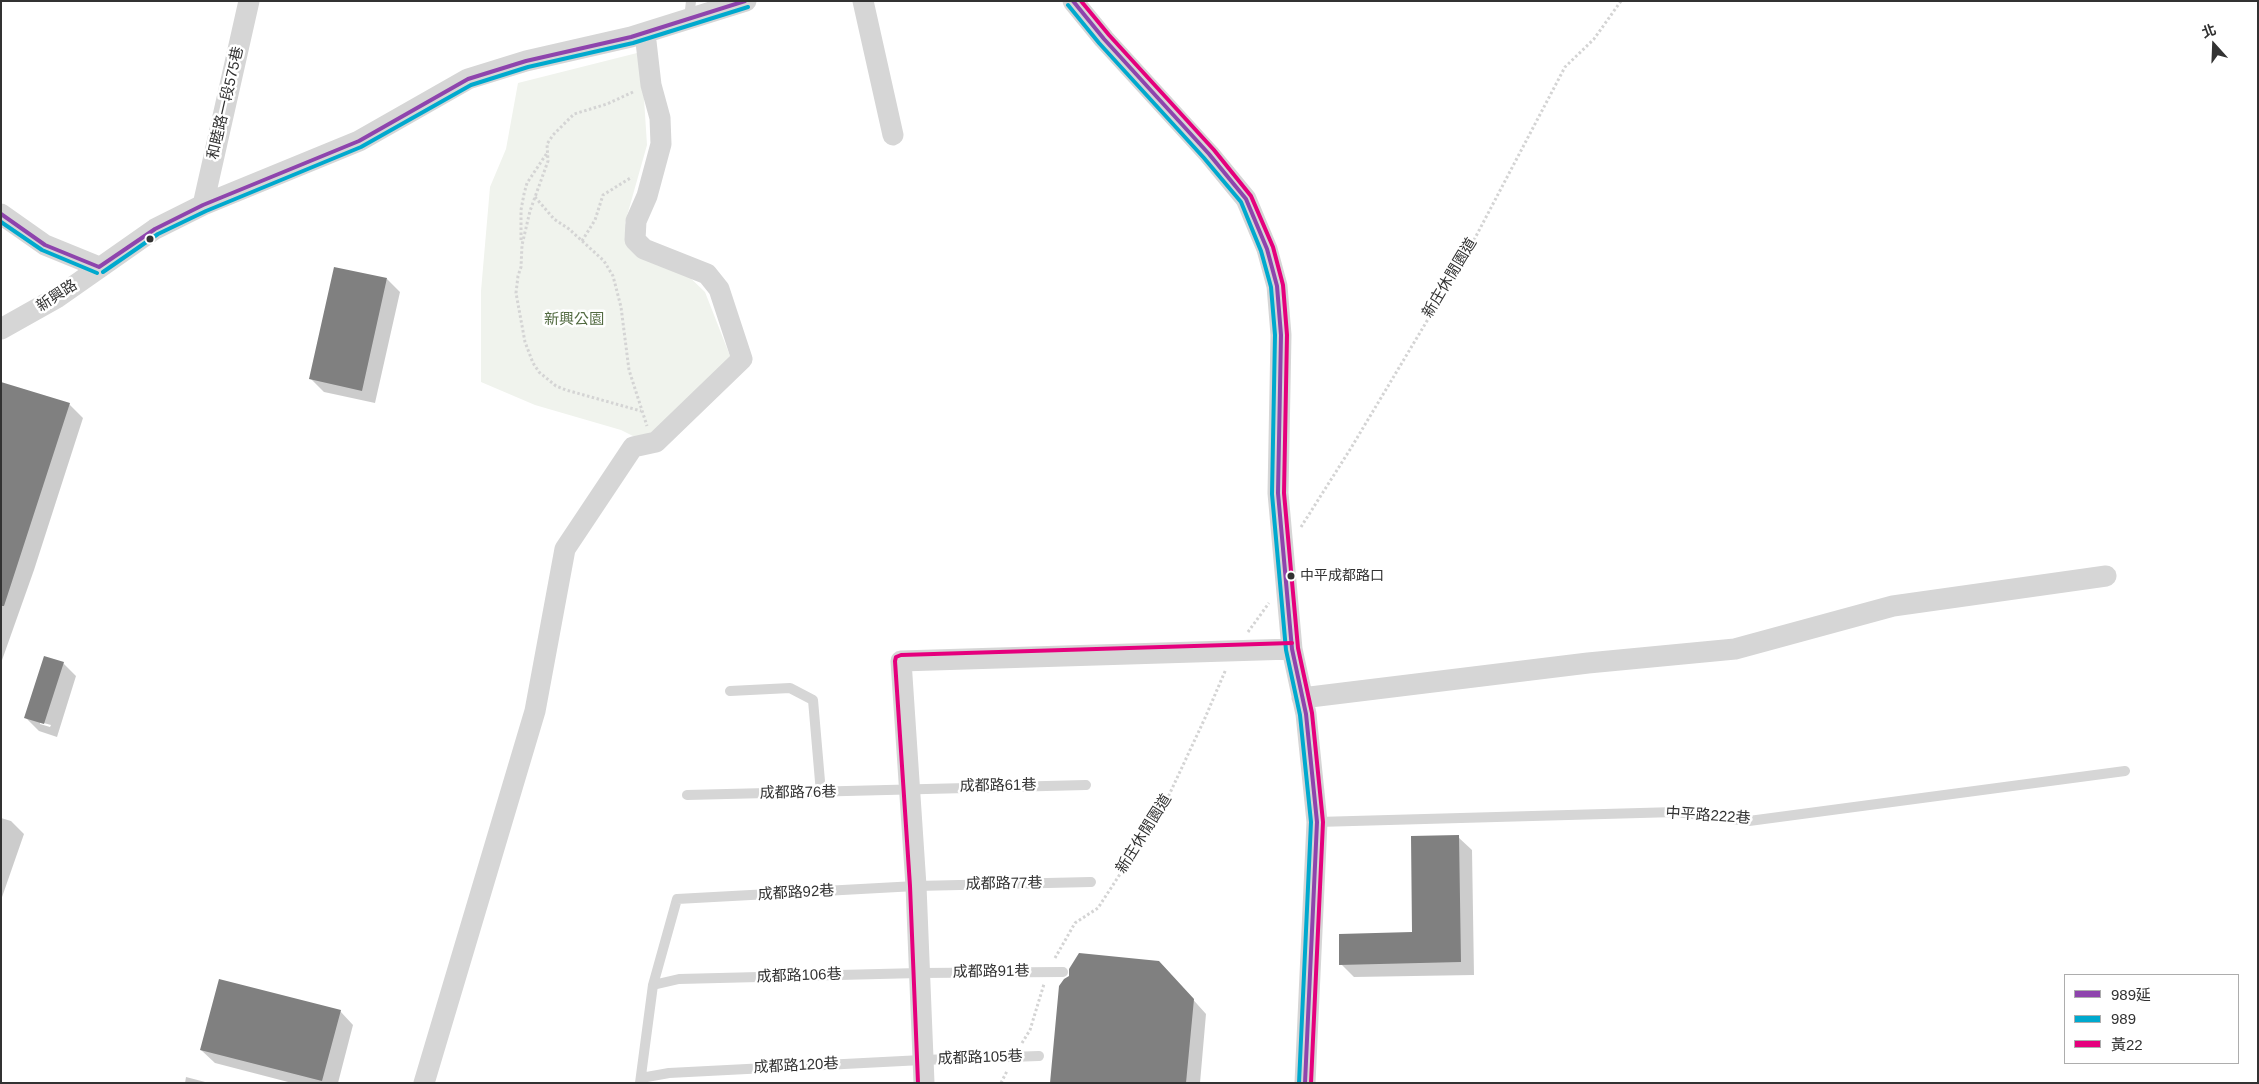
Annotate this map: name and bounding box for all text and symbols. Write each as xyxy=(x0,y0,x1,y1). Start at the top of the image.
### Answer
north arrow xyxy=(2189,20,2239,70)
text: 北 xyxy=(2200,21,2218,41)
street label: 和睦路一段575巷 xyxy=(204,45,248,161)
unlabelled marker xyxy=(145,234,155,244)
street label: 新庄休閒園道 xyxy=(1419,235,1481,321)
street label: 新興路 xyxy=(33,276,81,316)
park label: 新興公園 xyxy=(544,311,604,329)
place label: 中平成都路口 xyxy=(1300,568,1384,584)
marker: 中平成都路口 xyxy=(1286,571,1296,581)
street label: 成都路61巷 xyxy=(960,776,1036,796)
street label: 成都路76巷 xyxy=(760,783,836,803)
street label: 新庄休閒園道 xyxy=(1113,791,1175,877)
street label: 中平路222巷 xyxy=(1665,804,1751,828)
street label: 成都路77巷 xyxy=(966,874,1042,894)
street label: 成都路92巷 xyxy=(757,882,835,904)
street label: 成都路91巷 xyxy=(953,962,1029,982)
street label: 成都路106巷 xyxy=(756,966,842,986)
legend xyxy=(2064,974,2239,1064)
text: 989延 xyxy=(2111,986,2151,1003)
text: 989 xyxy=(2111,1010,2136,1027)
text: 黃22 xyxy=(2111,1036,2143,1053)
street label: 成都路105巷 xyxy=(937,1048,1023,1068)
street label: 成都路120巷 xyxy=(753,1055,839,1077)

